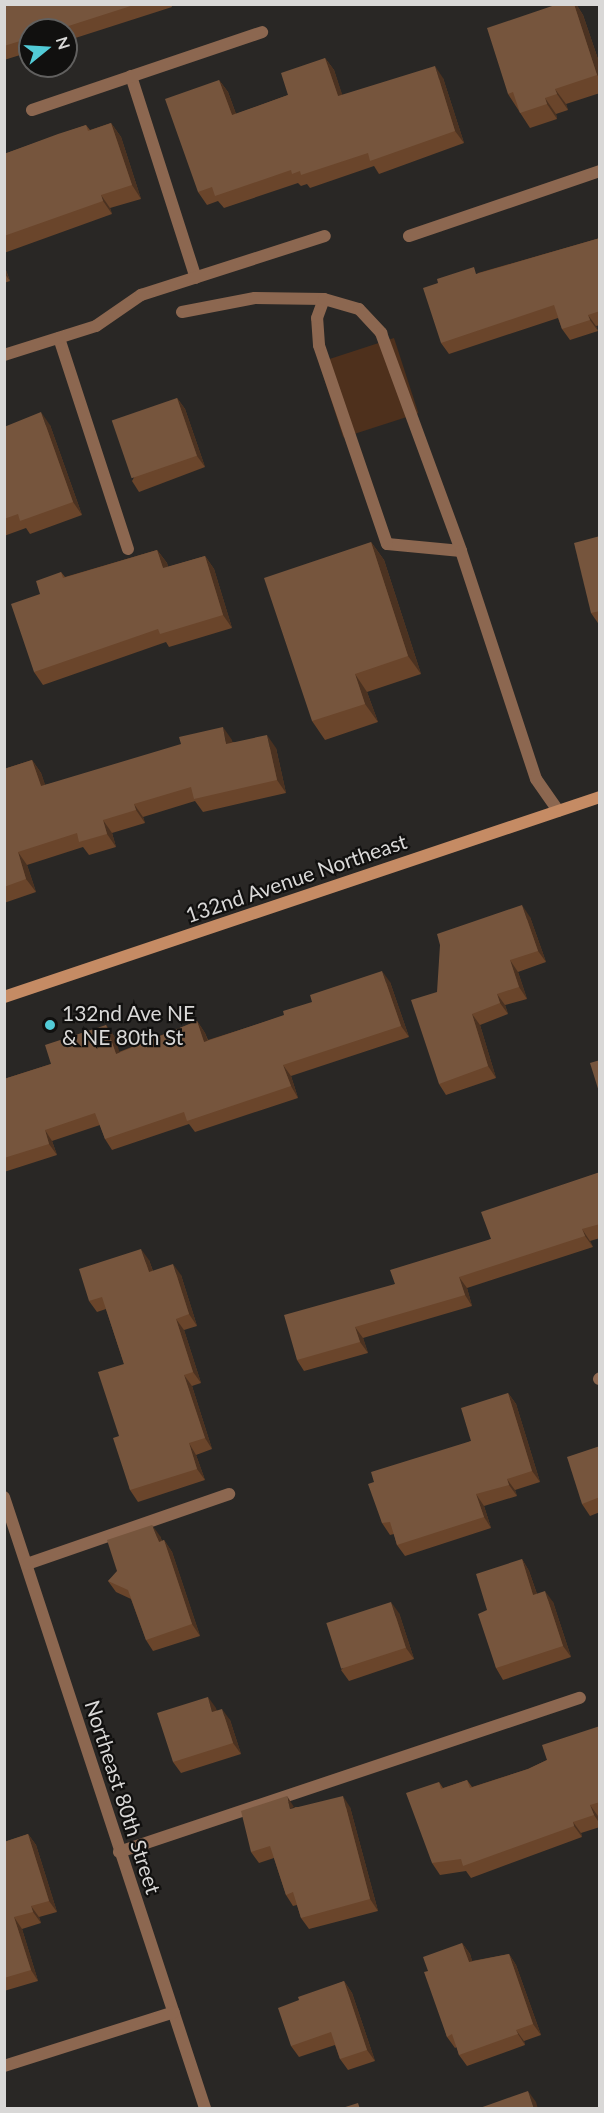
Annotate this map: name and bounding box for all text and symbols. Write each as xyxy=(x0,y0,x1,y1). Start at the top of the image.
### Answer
north arrow xyxy=(18,18,78,78)
text: N xyxy=(53,34,75,52)
street label: 132nd Avenue Northeast xyxy=(182,828,410,928)
place label: 132nd Ave NE & NE 80th St xyxy=(62,1000,196,1050)
marker: 132nd Ave NE & NE 80th St xyxy=(43,1018,57,1032)
street label: Northeast 80th Street xyxy=(80,1697,166,1897)

